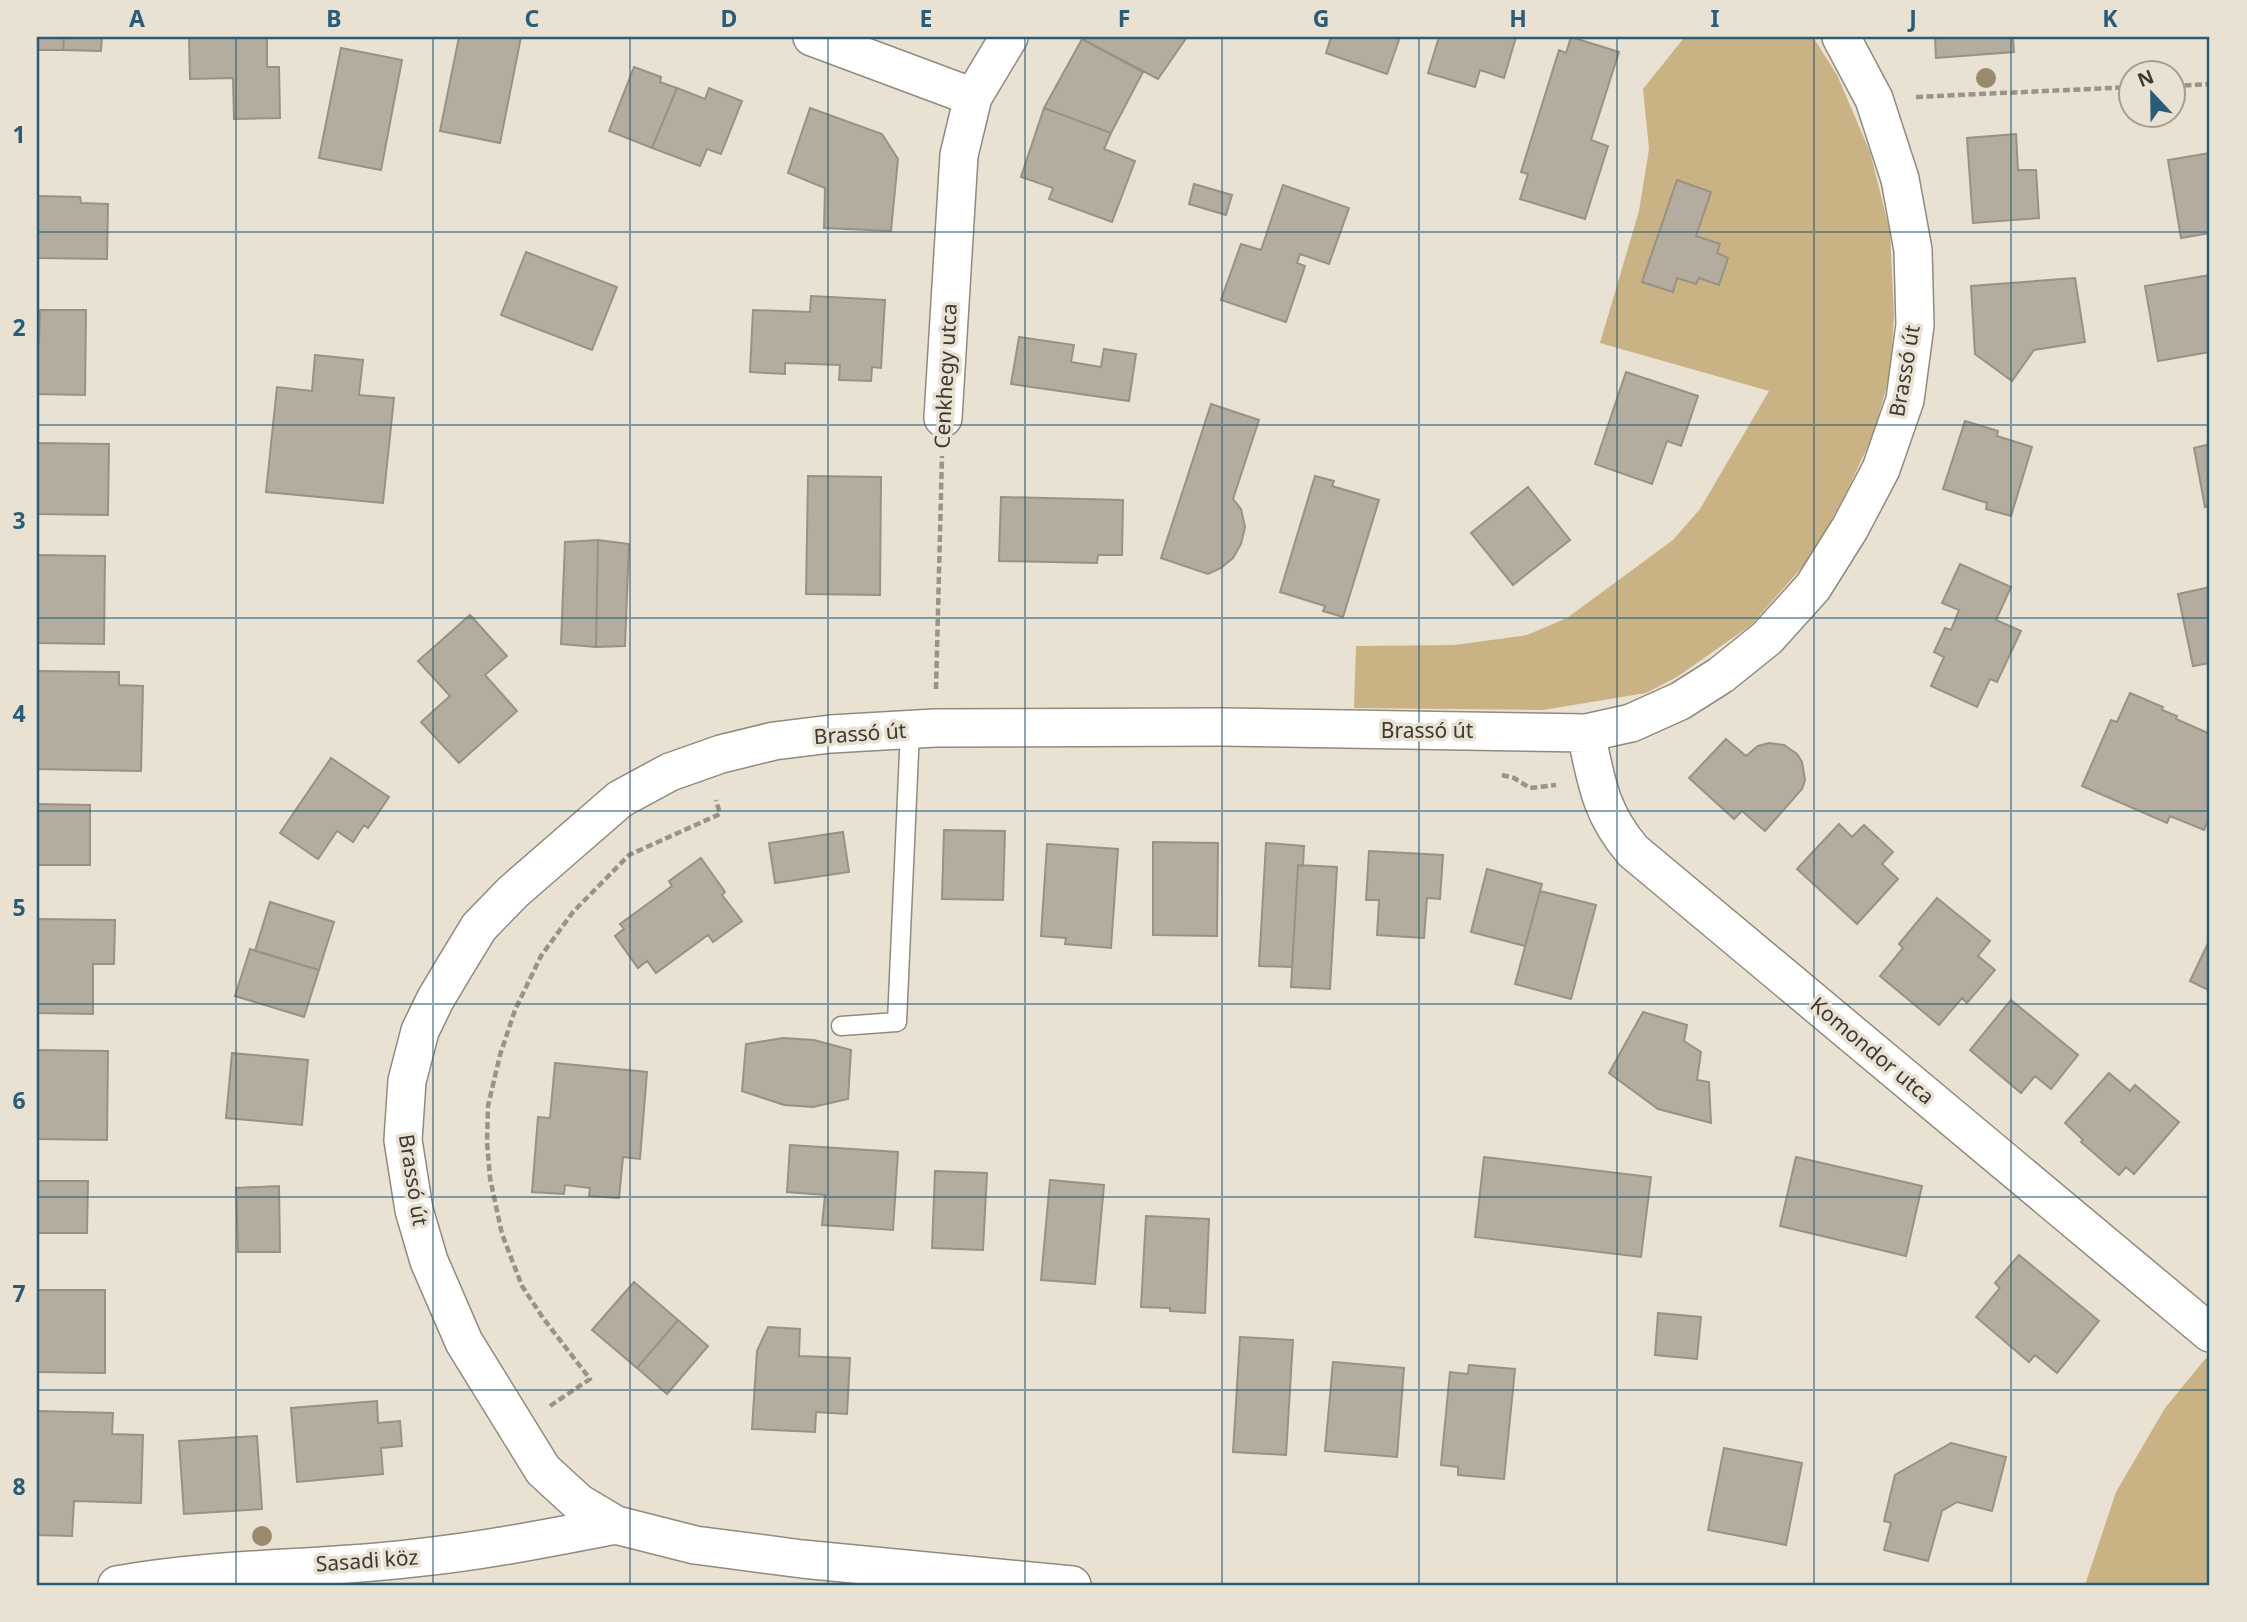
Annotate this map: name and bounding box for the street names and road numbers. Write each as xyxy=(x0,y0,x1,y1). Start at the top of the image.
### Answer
street label: Cenkhegy utca xyxy=(927,302,963,449)
street label: Brassó út xyxy=(1882,322,1926,419)
street label: Brassó út xyxy=(813,716,907,750)
street label: Brassó út xyxy=(1381,716,1474,744)
street label: Komondor utca xyxy=(1805,990,1940,1110)
street label: Brassó út xyxy=(393,1132,435,1228)
street label: Sasadi köz xyxy=(315,1542,419,1578)

